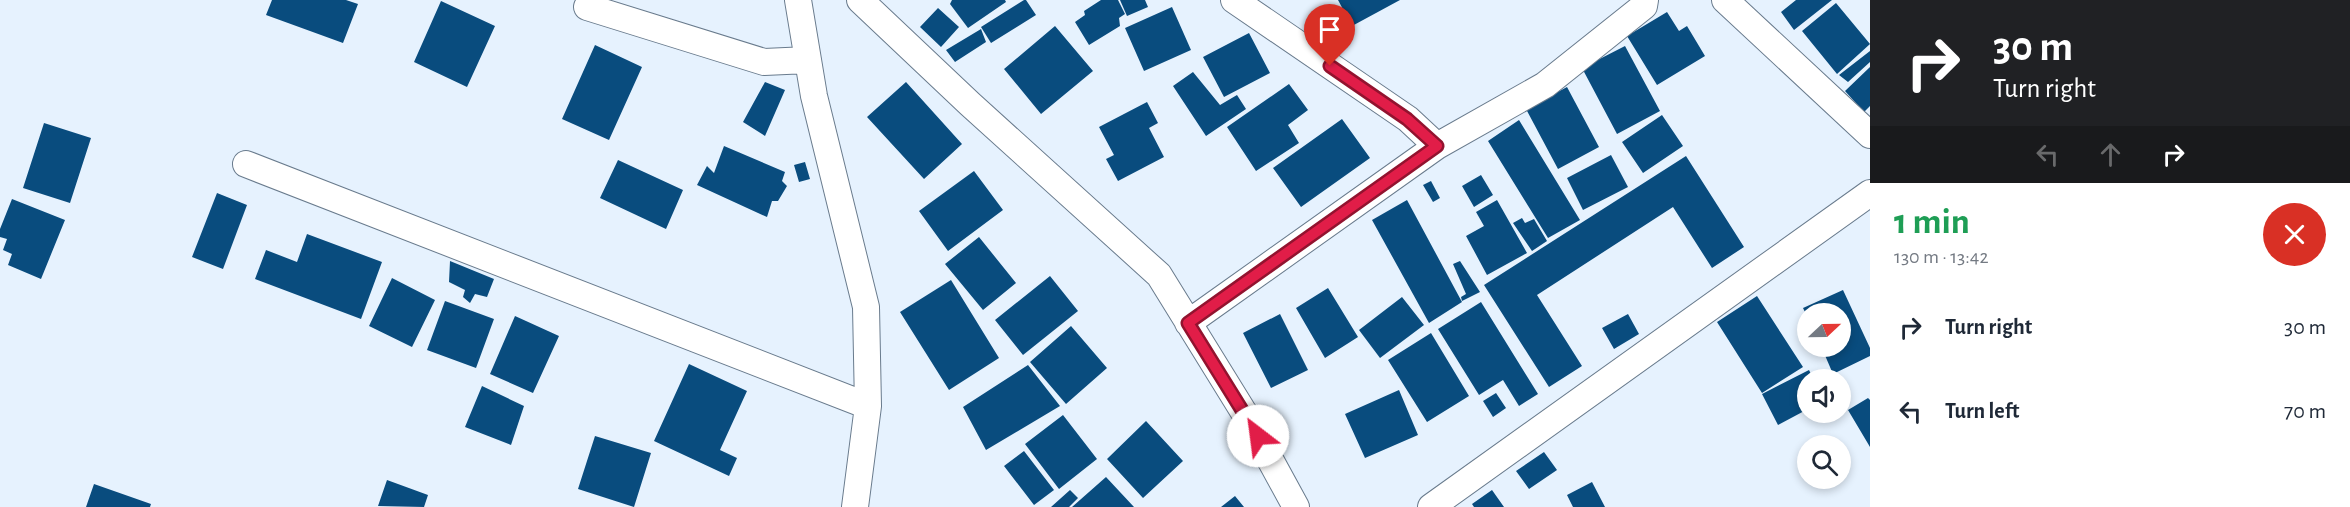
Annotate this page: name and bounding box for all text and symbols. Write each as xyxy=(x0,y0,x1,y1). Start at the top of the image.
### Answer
pin xyxy=(1304,4,1355,66)
icon: arrive xyxy=(1313,13,1346,46)
icon: right xyxy=(1894,24,1972,102)
text: 30 m xyxy=(1993,26,2073,68)
text: Turn right xyxy=(1993,75,2096,102)
icon: left xyxy=(2031,138,2064,171)
icon: ahead xyxy=(2094,138,2127,171)
icon: right xyxy=(2157,138,2190,171)
button: close xyxy=(2263,203,2326,266)
text: 1 min xyxy=(1894,204,1970,240)
text: 130 m · 13:42 xyxy=(1894,247,1989,267)
north arrow xyxy=(1797,303,1851,357)
map controls xyxy=(1797,303,1851,489)
icon: right xyxy=(1894,311,1927,344)
text: Turn right xyxy=(1945,316,2032,338)
text: 30 m xyxy=(2284,316,2326,338)
button: sound xyxy=(1797,369,1851,423)
icon: left xyxy=(1894,395,1927,428)
text: Turn left xyxy=(1945,400,2019,422)
text: 70 m xyxy=(2284,400,2326,422)
position arrow xyxy=(1226,404,1290,468)
button: search xyxy=(1797,435,1851,489)

